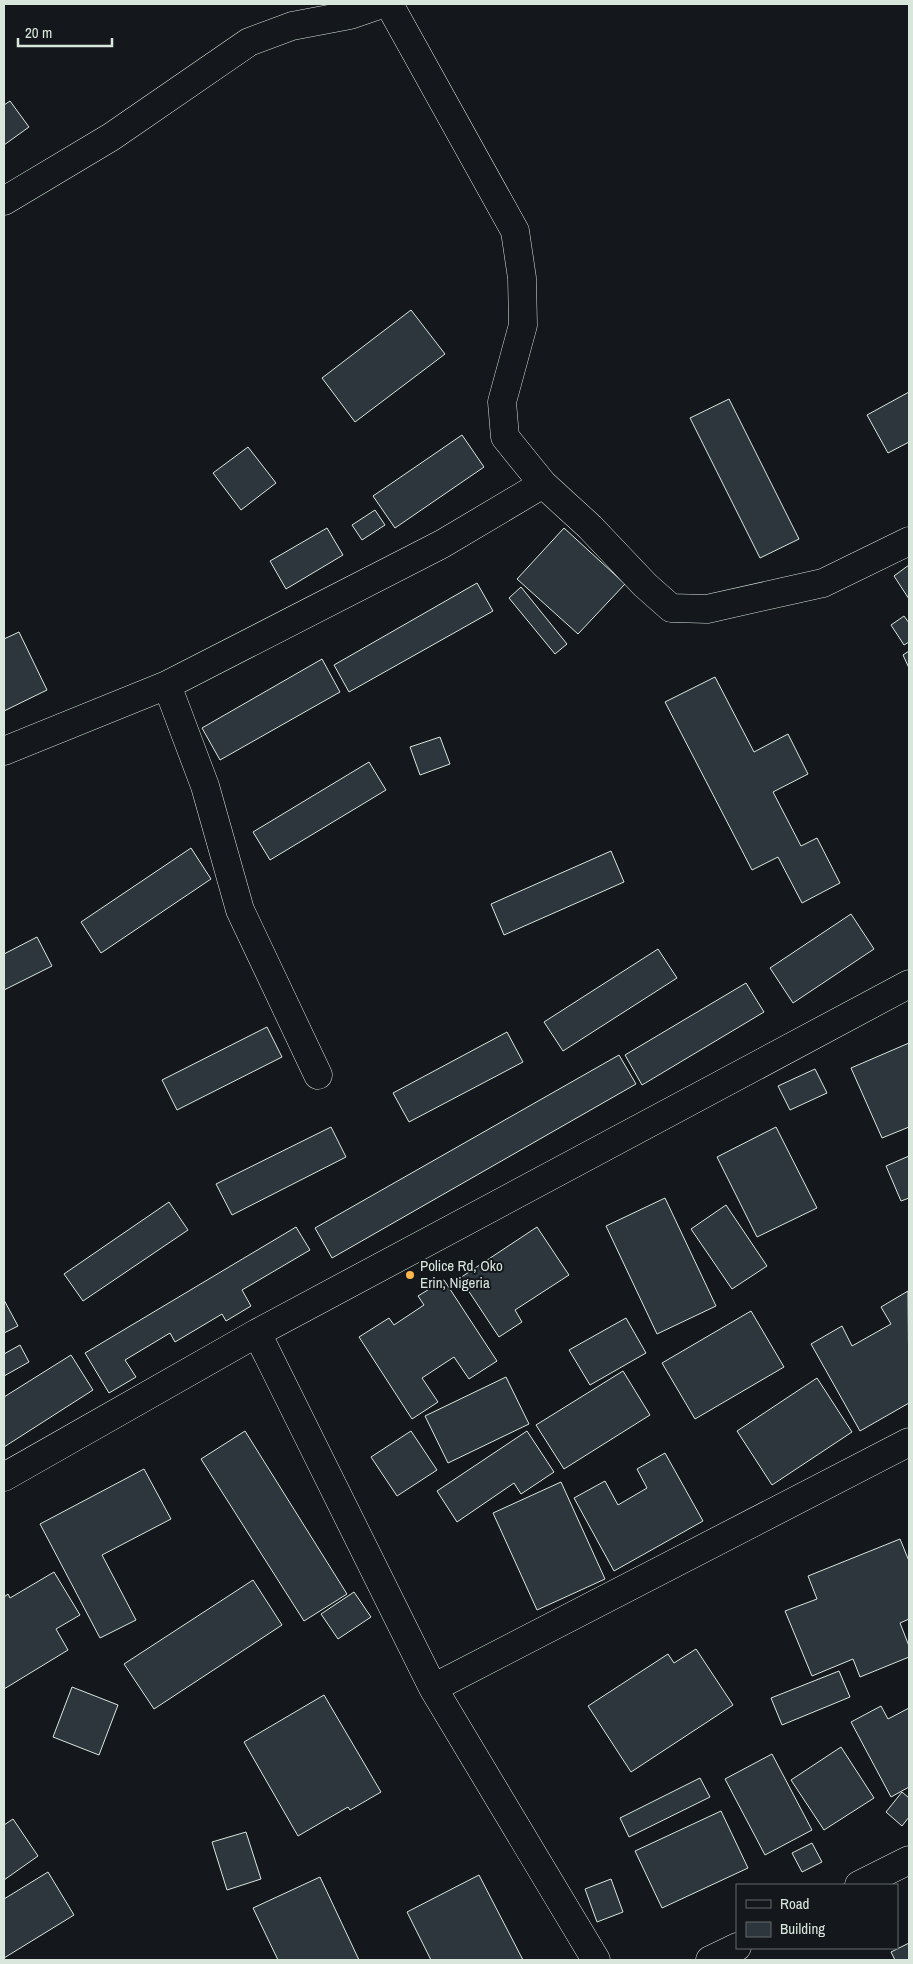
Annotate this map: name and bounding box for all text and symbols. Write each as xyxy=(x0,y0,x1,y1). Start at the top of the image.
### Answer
scale bar xyxy=(18,15,111,47)
text: 20 m xyxy=(25,22,52,43)
place label: Police Rd, Oko Erin, Nigeria xyxy=(420,1255,503,1293)
marker: Police Rd, Oko Erin, Nigeria xyxy=(404,1269,416,1281)
legend xyxy=(736,1884,898,1949)
text: Road xyxy=(780,1893,809,1914)
text: Building xyxy=(780,1918,825,1939)

